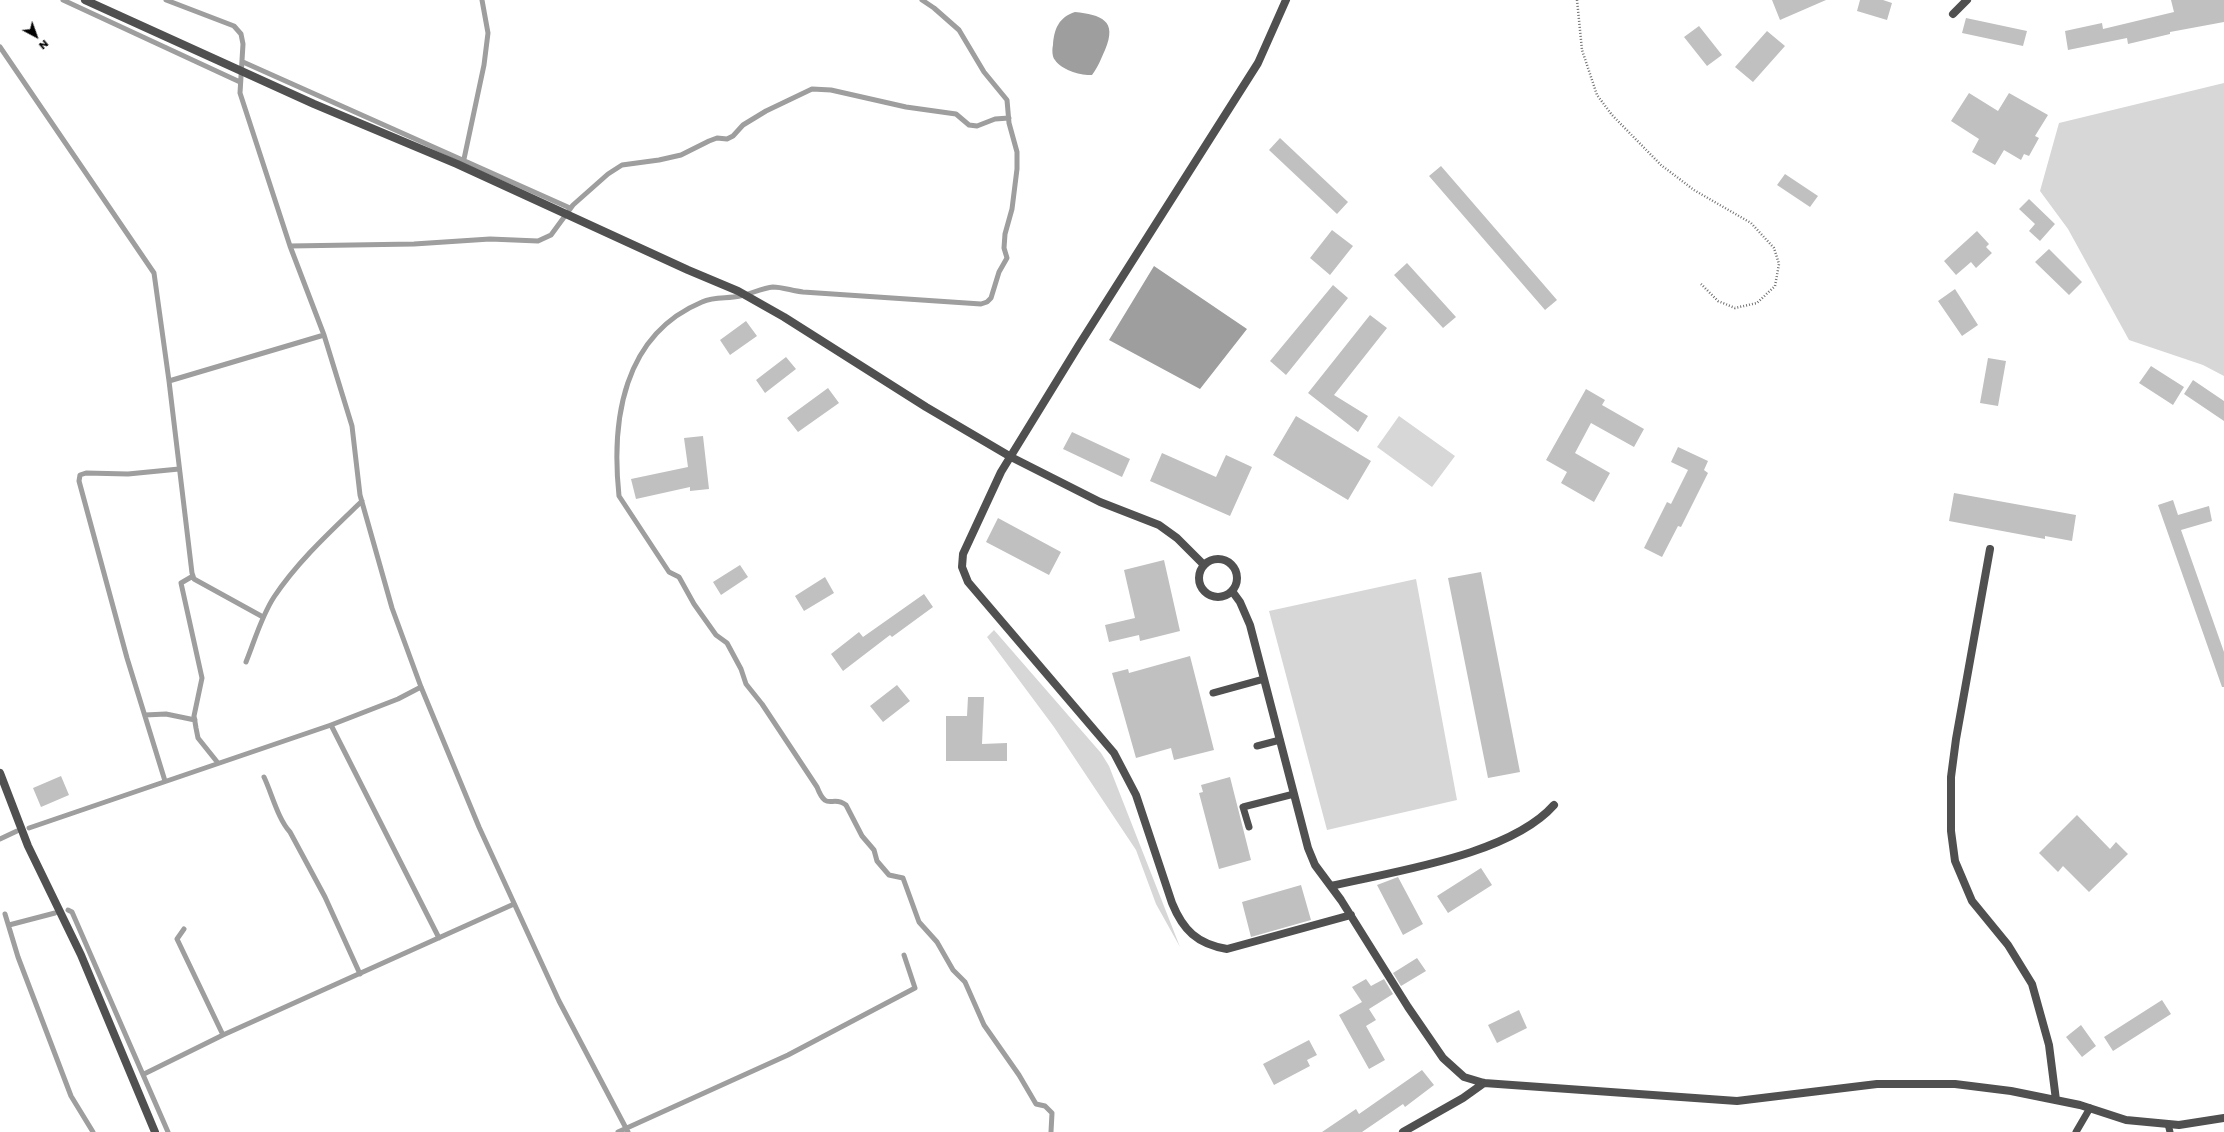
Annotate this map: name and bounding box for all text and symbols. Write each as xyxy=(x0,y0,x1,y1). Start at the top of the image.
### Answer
north arrow xyxy=(16,16,56,56)
text: N xyxy=(35,36,52,54)

